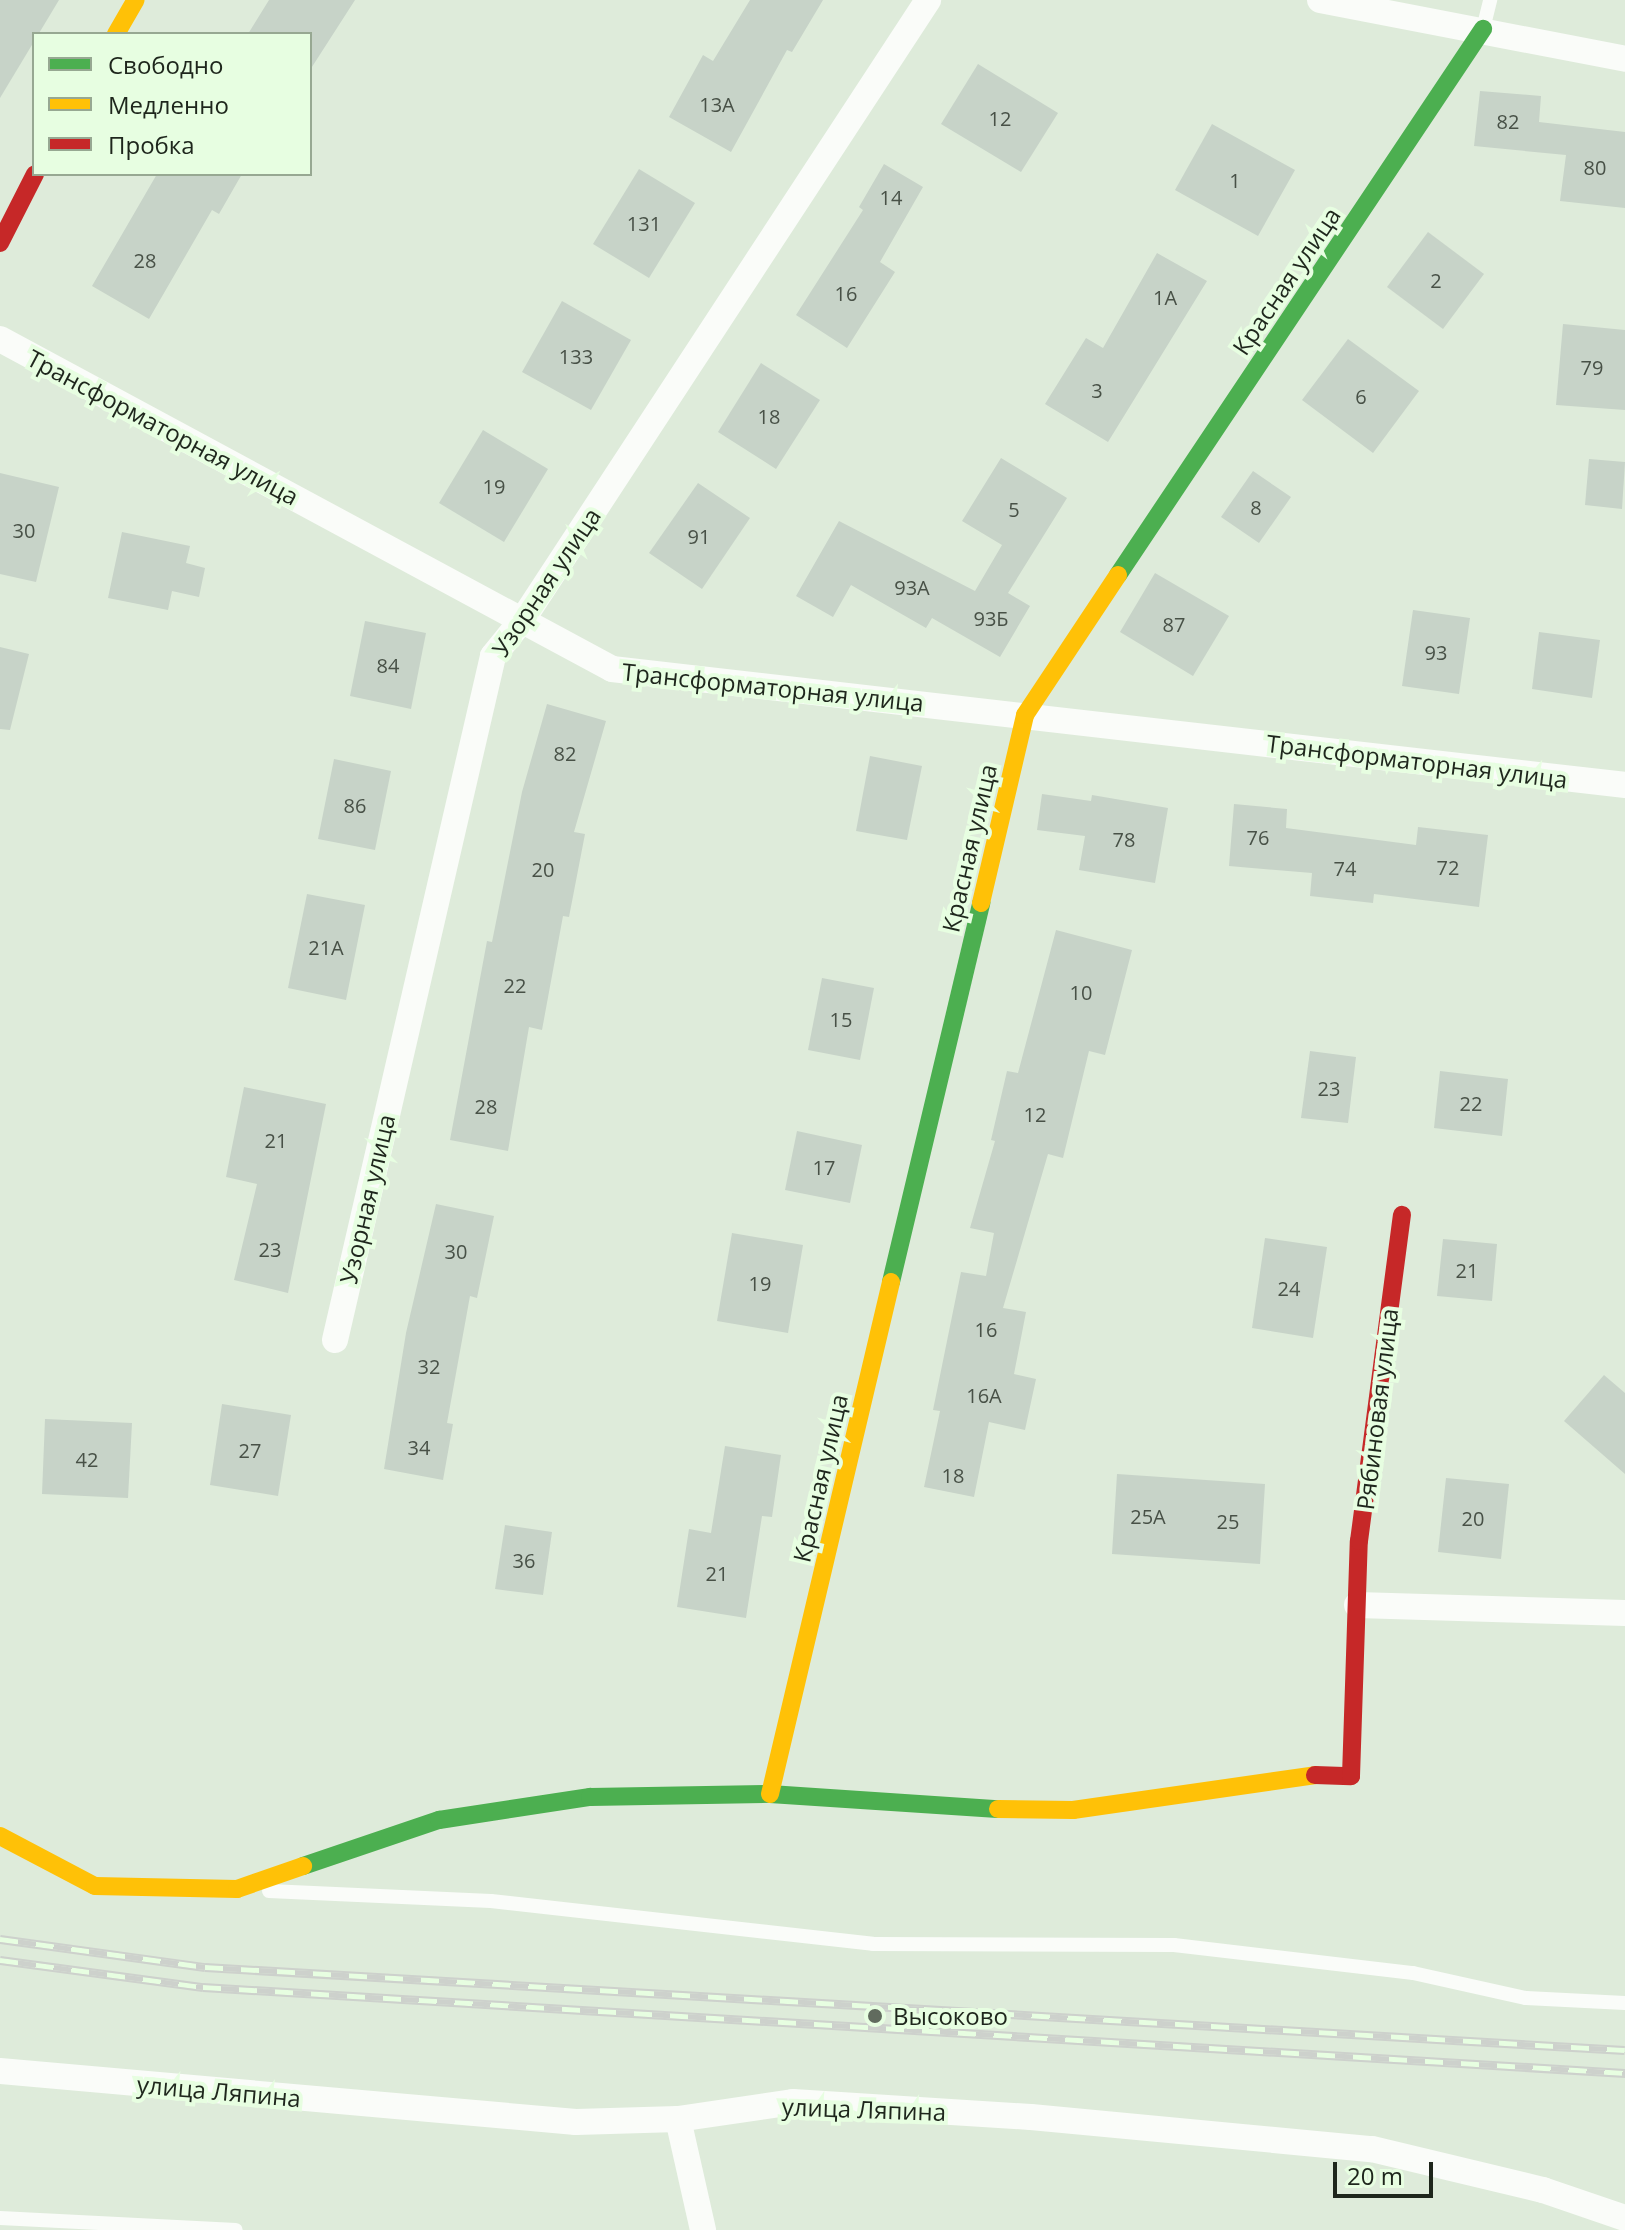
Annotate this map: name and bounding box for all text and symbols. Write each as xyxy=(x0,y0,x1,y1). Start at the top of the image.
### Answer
legend xyxy=(32,32,312,176)
text: Свободно xyxy=(108,48,223,81)
text: Медленно xyxy=(108,88,229,121)
house number: 13А xyxy=(699,92,735,116)
house number: 12 xyxy=(989,106,1011,130)
house number: 82 xyxy=(1497,109,1519,133)
text: Пробка xyxy=(108,128,195,161)
house number: 80 xyxy=(1584,155,1606,179)
house number: 1 xyxy=(1229,168,1241,192)
house number: 14 xyxy=(880,185,902,209)
street label: Красная улица xyxy=(1226,202,1346,360)
house number: 131 xyxy=(627,211,661,235)
house number: 28 xyxy=(134,248,156,272)
house number: 2 xyxy=(1430,268,1442,292)
house number: 16 xyxy=(835,281,857,305)
house number: 1А xyxy=(1153,285,1177,309)
street label: Трансформаторная улица xyxy=(22,343,304,511)
house number: 133 xyxy=(559,344,593,368)
house number: 79 xyxy=(1581,355,1603,379)
house number: 3 xyxy=(1091,378,1103,402)
house number: 6 xyxy=(1355,384,1367,408)
house number: 18 xyxy=(758,404,780,428)
house number: 19 xyxy=(483,474,505,498)
house number: 8 xyxy=(1250,495,1262,519)
house number: 5 xyxy=(1008,497,1020,521)
street label: Узорная улица xyxy=(486,502,606,662)
house number: 30 xyxy=(13,518,35,542)
house number: 91 xyxy=(688,524,710,548)
house number: 93А xyxy=(894,575,930,599)
house number: 93Б xyxy=(973,606,1009,630)
house number: 87 xyxy=(1163,612,1185,636)
house number: 93 xyxy=(1425,640,1447,664)
house number: 84 xyxy=(377,653,399,677)
street label: Трансформаторная улица xyxy=(621,657,925,717)
street label: Трансформаторная улица xyxy=(1265,728,1569,794)
house number: 82 xyxy=(554,741,576,765)
street label: Красная улица xyxy=(936,761,1002,935)
house number: 86 xyxy=(344,793,366,817)
house number: 76 xyxy=(1247,825,1269,849)
house number: 78 xyxy=(1113,827,1135,851)
house number: 72 xyxy=(1437,855,1459,879)
house number: 74 xyxy=(1334,856,1356,880)
house number: 20 xyxy=(532,857,554,881)
house number: 21А xyxy=(308,935,344,959)
house number: 22 xyxy=(504,973,526,997)
house number: 10 xyxy=(1070,980,1092,1004)
house number: 15 xyxy=(830,1007,852,1031)
house number: 23 xyxy=(1318,1076,1340,1100)
house number: 22 xyxy=(1460,1091,1482,1115)
house number: 28 xyxy=(475,1094,497,1118)
house number: 12 xyxy=(1024,1102,1046,1126)
street label: Узорная улица xyxy=(334,1111,400,1287)
house number: 21 xyxy=(265,1128,287,1152)
house number: 17 xyxy=(813,1155,835,1179)
house number: 23 xyxy=(259,1237,281,1261)
house number: 30 xyxy=(445,1239,467,1263)
house number: 21 xyxy=(1456,1258,1478,1282)
house number: 19 xyxy=(749,1271,771,1295)
house number: 24 xyxy=(1278,1276,1300,1300)
street label: Рябиновая улица xyxy=(1350,1307,1404,1511)
house number: 16 xyxy=(975,1317,997,1341)
house number: 32 xyxy=(418,1354,440,1378)
house number: 16А xyxy=(966,1383,1002,1407)
street label: Красная улица xyxy=(787,1391,853,1565)
house number: 34 xyxy=(408,1435,430,1459)
house number: 27 xyxy=(239,1438,261,1462)
house number: 42 xyxy=(76,1447,98,1471)
house number: 18 xyxy=(942,1463,964,1487)
house number: 25А xyxy=(1130,1504,1166,1528)
house number: 20 xyxy=(1462,1506,1484,1530)
house number: 25 xyxy=(1217,1509,1239,1533)
house number: 36 xyxy=(513,1548,535,1572)
house number: 21 xyxy=(706,1561,728,1585)
place label: Высоково xyxy=(893,2002,1008,2030)
marker: Высоково xyxy=(864,2005,886,2027)
street label: улица Ляпина xyxy=(136,2069,302,2113)
street label: улица Ляпина xyxy=(781,2092,947,2126)
scale bar xyxy=(1337,2146,1437,2196)
text: 20 m xyxy=(1347,2159,1403,2192)

